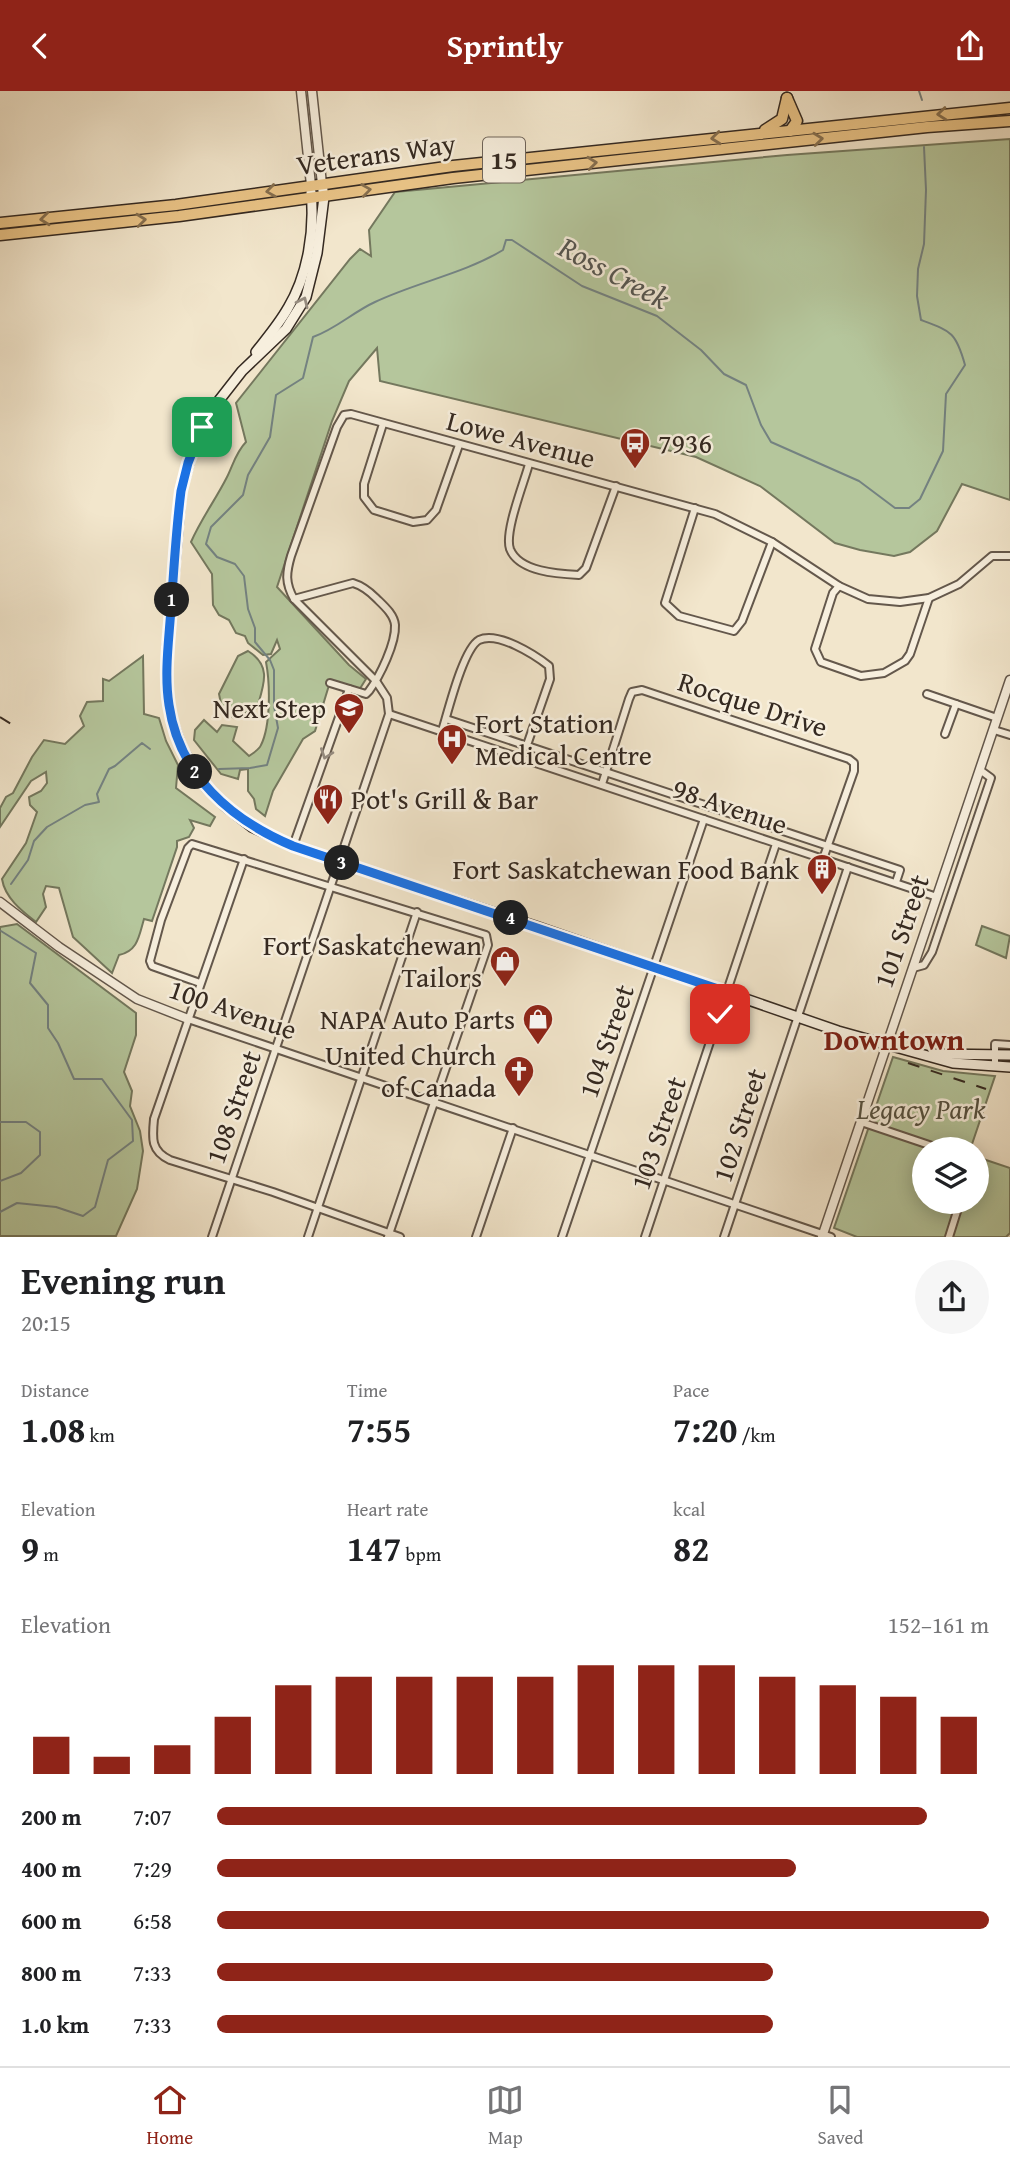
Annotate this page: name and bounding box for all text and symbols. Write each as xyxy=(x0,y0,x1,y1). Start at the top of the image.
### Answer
text: Sprintly xyxy=(447,22,563,69)
icon: back xyxy=(21,27,59,65)
icon: share xyxy=(951,27,989,65)
one-way arrow xyxy=(936,106,947,121)
street label: Veterans Way xyxy=(294,122,458,185)
one-way arrow xyxy=(710,130,722,145)
one-way arrow xyxy=(813,132,824,147)
road number: 15 xyxy=(483,137,525,183)
one-way arrow xyxy=(587,156,598,171)
one-way arrow xyxy=(265,183,277,198)
one-way arrow xyxy=(361,183,372,198)
one-way arrow xyxy=(39,211,51,226)
one-way arrow xyxy=(135,213,147,228)
water label: Ross Creek xyxy=(550,224,678,320)
one-way arrow xyxy=(295,296,309,309)
pin xyxy=(172,397,232,457)
street label: Lowe Avenue xyxy=(442,399,600,478)
icon: arrive xyxy=(183,408,221,446)
place label: 7936 xyxy=(658,422,712,463)
bus stop icon: 7936 xyxy=(618,426,652,470)
pin: 1 xyxy=(154,582,190,617)
text: 1 xyxy=(167,585,176,613)
street label: Rocque Drive xyxy=(673,660,833,747)
place label: Next Step xyxy=(213,687,326,728)
school or university icon: Next Step xyxy=(332,691,366,735)
place label: Fort Station Medical Centre xyxy=(475,702,652,775)
hospital icon: Fort Station Medical Centre xyxy=(435,722,469,766)
one-way arrow xyxy=(320,747,335,759)
pin: 2 xyxy=(178,755,212,789)
text: 2 xyxy=(190,757,199,785)
street label: 98 Avenue xyxy=(667,767,793,844)
place label: Pot's Grill & Bar xyxy=(351,778,539,819)
restaurant icon: Pot's Grill & Bar xyxy=(311,782,345,826)
pin: 3 xyxy=(324,845,360,881)
text: 3 xyxy=(337,848,346,876)
place label: Fort Saskatchewan Food Bank xyxy=(452,848,800,889)
building icon: Fort Saskatchewan Food Bank xyxy=(805,852,839,896)
street label: 101 Street xyxy=(862,869,939,993)
pin: 4 xyxy=(494,901,528,935)
text: 4 xyxy=(506,903,515,931)
place label: Fort Saskatchewan Tailors xyxy=(263,924,482,997)
shop icon: Fort Saskatchewan Tailors xyxy=(488,944,522,988)
street label: 100 Avenue xyxy=(164,968,303,1050)
street label: 104 Street xyxy=(567,979,644,1103)
pin xyxy=(690,984,750,1044)
icon: check xyxy=(701,995,739,1033)
place label: NAPA Auto Parts xyxy=(320,998,515,1039)
shop icon: NAPA Auto Parts xyxy=(521,1002,555,1046)
district label: Downtown xyxy=(824,1017,965,1061)
place label: United Church of Canada xyxy=(325,1034,497,1107)
street label: 108 Street xyxy=(194,1045,271,1169)
church icon: United Church of Canada xyxy=(502,1054,536,1098)
street label: 102 Street xyxy=(701,1063,776,1187)
street label: 103 Street xyxy=(619,1071,696,1195)
park label: Legacy Park xyxy=(855,1088,986,1129)
map controls xyxy=(912,1137,989,1214)
button: layers xyxy=(912,1137,989,1214)
text: Evening run xyxy=(21,1252,225,1308)
button: share xyxy=(915,1260,989,1334)
text: 20:15 xyxy=(21,1306,71,1339)
text: Distance xyxy=(21,1376,89,1404)
text: Time xyxy=(347,1376,387,1404)
text: Pace xyxy=(673,1376,710,1404)
text: 1.08 xyxy=(21,1404,85,1455)
text: 7:55 xyxy=(347,1404,411,1455)
text: 7:20 xyxy=(673,1404,737,1455)
text: km xyxy=(85,1421,115,1449)
text: /km xyxy=(737,1421,776,1449)
text: Elevation xyxy=(21,1495,95,1523)
text: Heart rate xyxy=(347,1495,428,1523)
text: kcal xyxy=(673,1495,705,1523)
text: 9 xyxy=(21,1523,39,1574)
text: 147 xyxy=(347,1523,401,1574)
text: 82 xyxy=(673,1523,709,1574)
text: m xyxy=(39,1540,59,1568)
text: bpm xyxy=(401,1540,441,1568)
text: Elevation xyxy=(21,1608,111,1641)
text: 152–161 m xyxy=(888,1608,989,1641)
text: 200 m xyxy=(21,1800,82,1833)
text: 7:07 xyxy=(133,1800,172,1833)
text: 400 m xyxy=(21,1852,82,1885)
text: 7:29 xyxy=(133,1852,172,1885)
text: 600 m xyxy=(21,1904,82,1937)
text: 6:58 xyxy=(133,1904,172,1937)
text: 800 m xyxy=(21,1956,82,1989)
text: 7:33 xyxy=(133,1956,172,1989)
text: 1.0 km xyxy=(21,2008,89,2041)
text: 7:33 xyxy=(133,2008,172,2041)
tab: Home xyxy=(147,2081,193,2151)
tab: Map xyxy=(486,2081,524,2151)
tab: Saved xyxy=(817,2081,863,2151)

